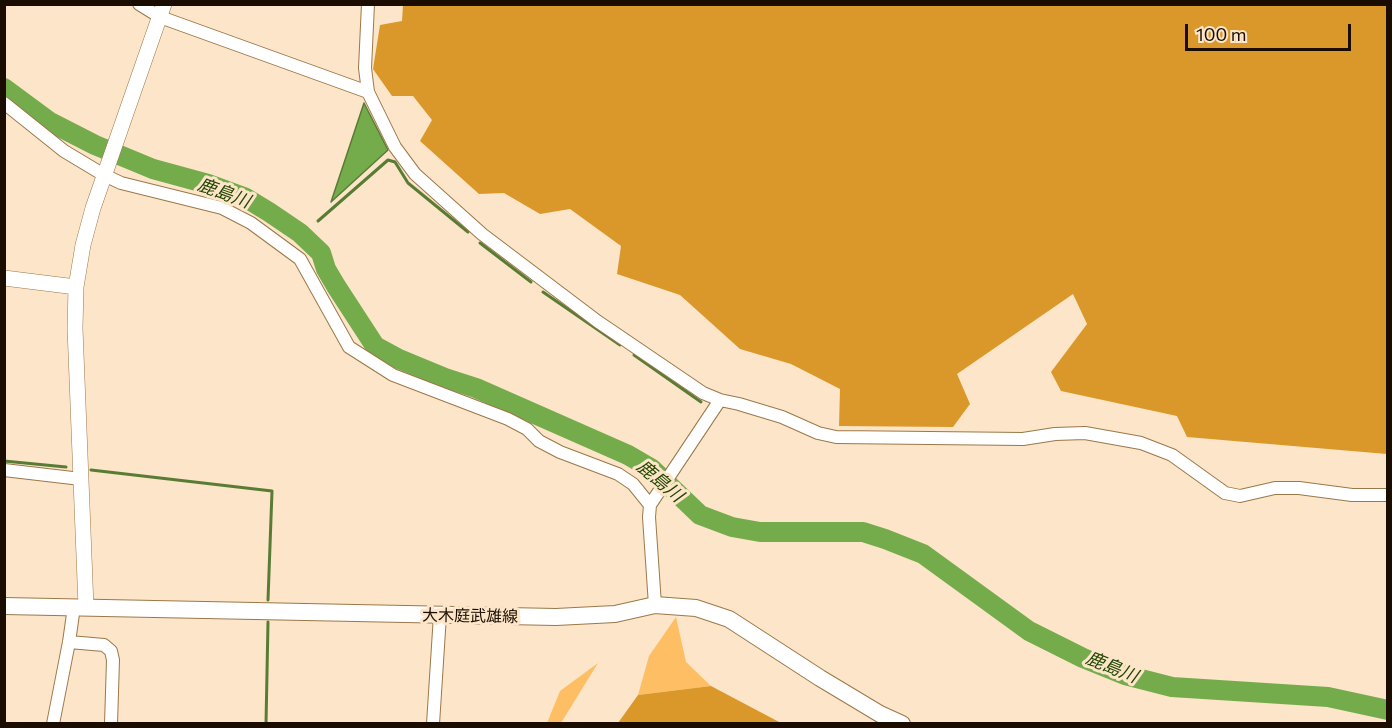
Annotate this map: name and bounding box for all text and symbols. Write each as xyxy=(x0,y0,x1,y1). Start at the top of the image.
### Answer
scale bar xyxy=(1188,12,1354,50)
text: 100 m xyxy=(1196,23,1246,45)
water label: 鹿島川 xyxy=(195,174,253,212)
water label: 鹿島川 xyxy=(632,455,688,507)
street label: 大木庭武雄線 xyxy=(422,606,518,626)
water label: 鹿島川 xyxy=(1083,647,1141,687)

